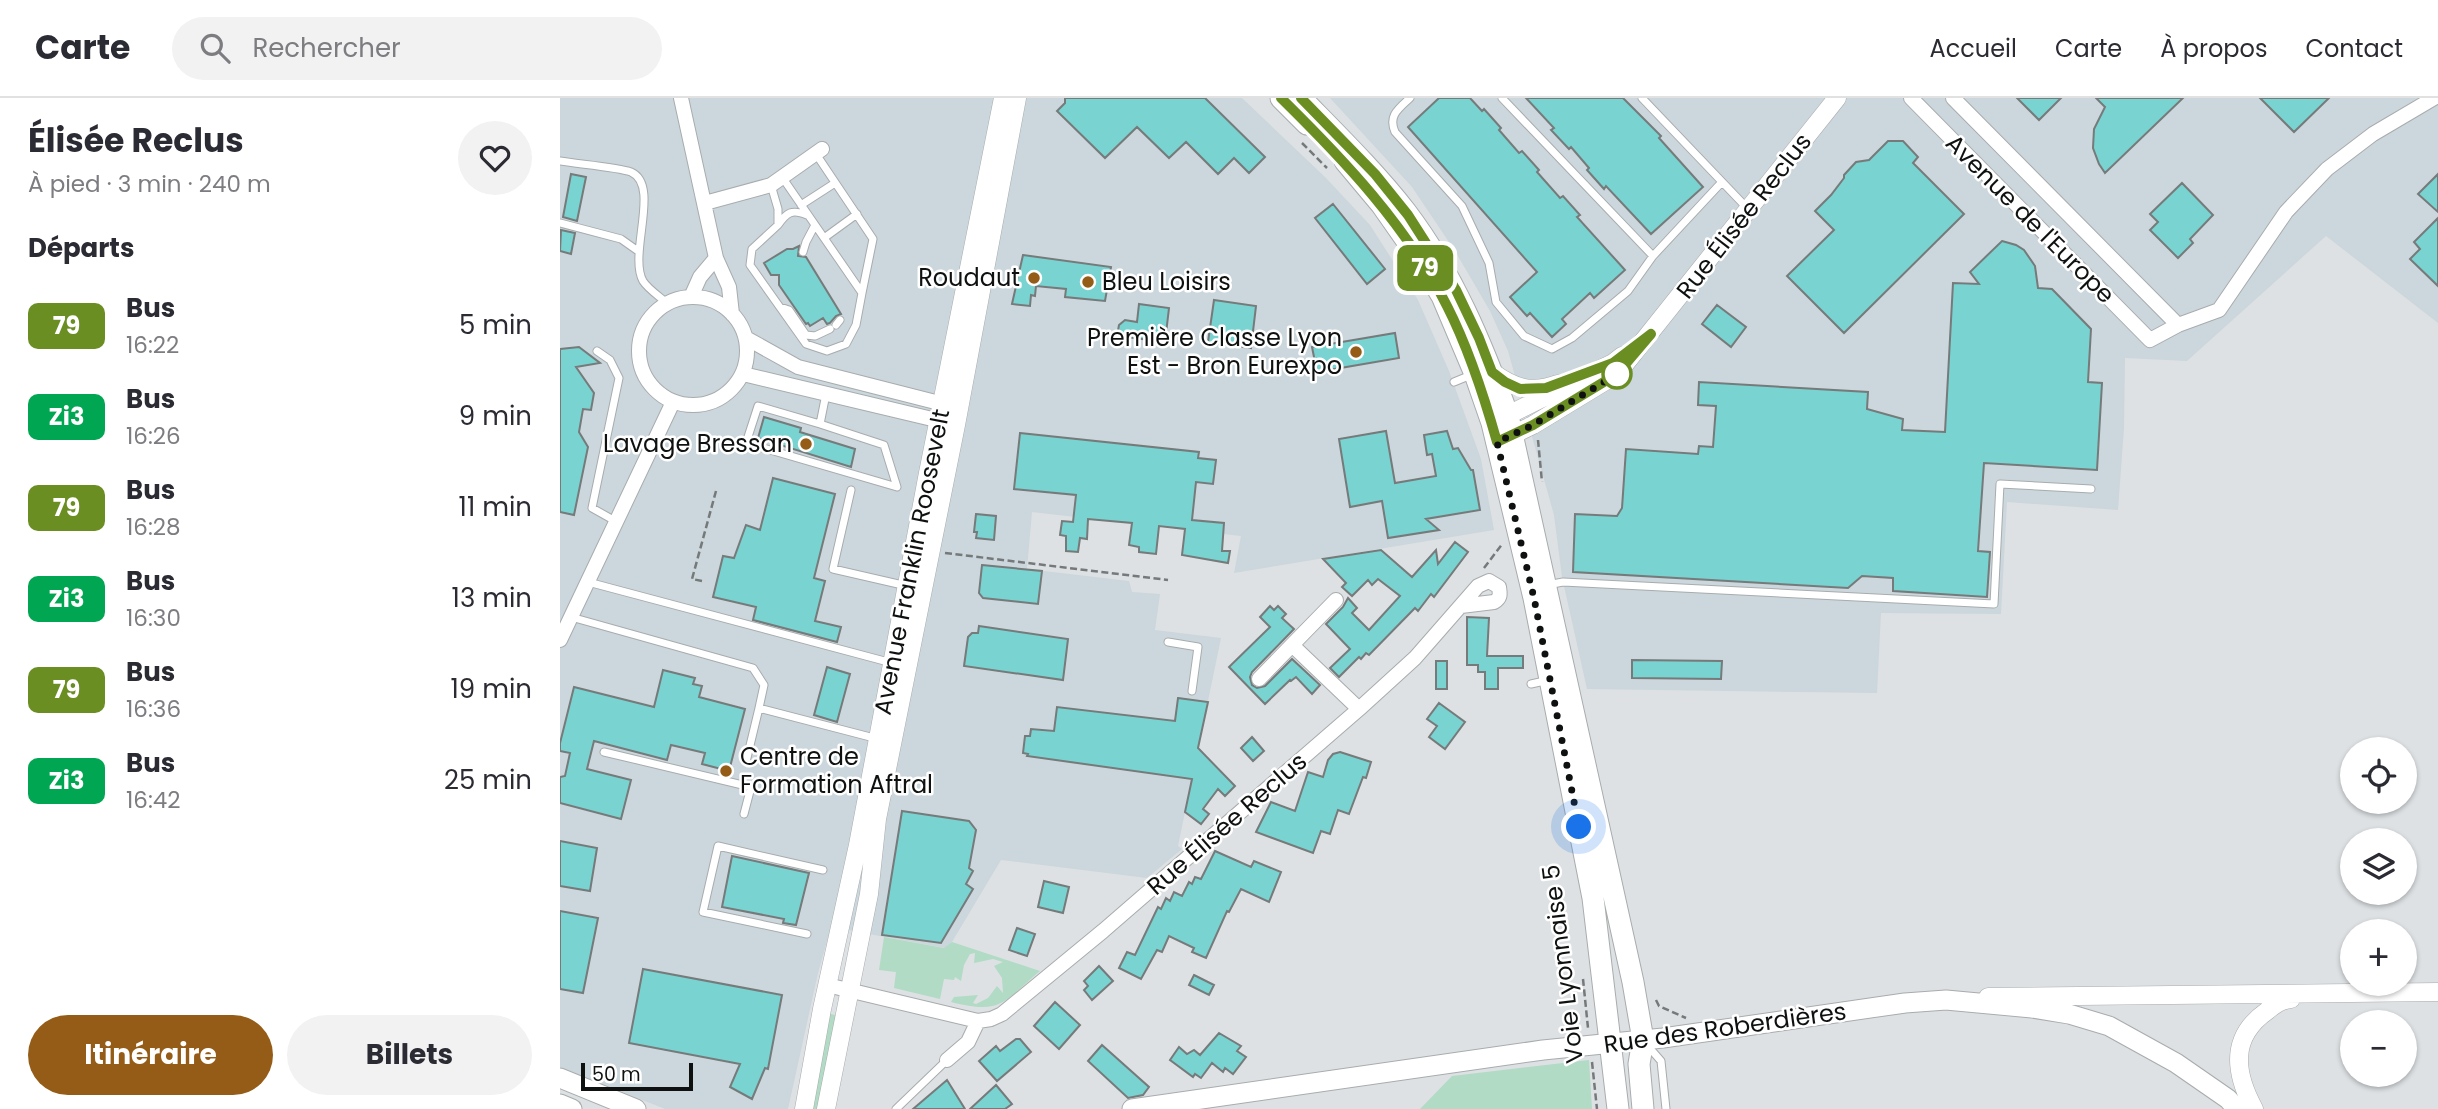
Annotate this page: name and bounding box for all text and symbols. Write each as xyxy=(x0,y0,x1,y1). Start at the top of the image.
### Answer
search box xyxy=(172,17,662,80)
text: Carte xyxy=(35,24,130,71)
icon: search xyxy=(196,29,234,67)
text: Rechercher xyxy=(252,30,401,66)
text: Accueil xyxy=(1930,32,2017,65)
text: Carte xyxy=(2055,32,2122,65)
text: À propos xyxy=(2160,32,2267,65)
text: Contact xyxy=(2305,32,2403,65)
text: Élisée Reclus xyxy=(28,117,244,164)
button: heart xyxy=(458,121,532,195)
street label: Rue Élisée Reclus xyxy=(1668,126,1819,305)
street label: Avenue de l'Europe xyxy=(1938,127,2122,311)
text: À pied · 3 min · 240 m xyxy=(28,168,271,200)
text: Départs xyxy=(28,230,134,266)
line badge: 79 xyxy=(1394,245,1456,291)
text: 79 xyxy=(1411,251,1439,284)
place label: Roudaut xyxy=(918,261,1020,294)
place label: Bleu Loisirs xyxy=(1102,265,1231,298)
marker: Roudaut xyxy=(1026,270,1042,286)
marker: Bleu Loisirs xyxy=(1080,274,1096,290)
text: Bus xyxy=(126,290,175,326)
text: 5 min xyxy=(459,307,532,343)
text: 79 xyxy=(53,309,80,342)
place label: Première Classe Lyon Est - Bron Eurexpo xyxy=(1087,321,1342,382)
text: 16:22 xyxy=(126,329,179,361)
marker: Première Classe Lyon Est - Bron Eurexpo xyxy=(1348,344,1364,360)
unlabelled marker xyxy=(1602,359,1632,389)
text: Bus xyxy=(126,381,175,417)
text: 9 min xyxy=(459,398,532,434)
text: Zi3 xyxy=(49,400,84,433)
street label: Avenue Franklin Roosevelt xyxy=(866,406,957,718)
text: 16:26 xyxy=(126,420,181,452)
place label: Lavage Bressan xyxy=(603,427,792,460)
marker: Lavage Bressan xyxy=(798,436,814,452)
text: Bus xyxy=(126,472,175,508)
text: 11 min xyxy=(459,489,532,525)
text: 79 xyxy=(53,491,80,524)
text: 16:28 xyxy=(126,511,181,543)
text: Bus xyxy=(126,563,175,599)
text: 13 min xyxy=(452,580,532,616)
text: Zi3 xyxy=(49,582,84,615)
text: 16:30 xyxy=(126,602,181,634)
text: Bus xyxy=(126,654,175,690)
text: 19 min xyxy=(451,671,532,707)
text: 79 xyxy=(53,673,80,706)
text: 16:36 xyxy=(126,693,181,725)
map controls xyxy=(2340,737,2417,1087)
button: locate xyxy=(2340,737,2417,814)
place label: Centre de Formation Aftral xyxy=(740,740,933,801)
text: Bus xyxy=(126,745,175,781)
street label: Rue Élisée Reclus xyxy=(1140,745,1314,902)
text: 25 min xyxy=(444,762,532,798)
marker: Centre de Formation Aftral xyxy=(718,763,734,779)
text: Zi3 xyxy=(49,764,84,797)
text: 16:42 xyxy=(126,784,181,816)
your location xyxy=(1561,809,1596,844)
button: layers xyxy=(2340,828,2417,905)
street label: Voie Lyonnaise 5 xyxy=(1534,863,1591,1065)
button: + xyxy=(2340,919,2417,996)
street label: Rue des Roberdières xyxy=(1601,994,1848,1061)
button: − xyxy=(2340,1010,2417,1087)
button: Itinéraire xyxy=(28,1015,273,1095)
button: Billets xyxy=(287,1015,532,1095)
scale bar xyxy=(581,1060,693,1092)
text: 50 m xyxy=(592,1061,641,1088)

